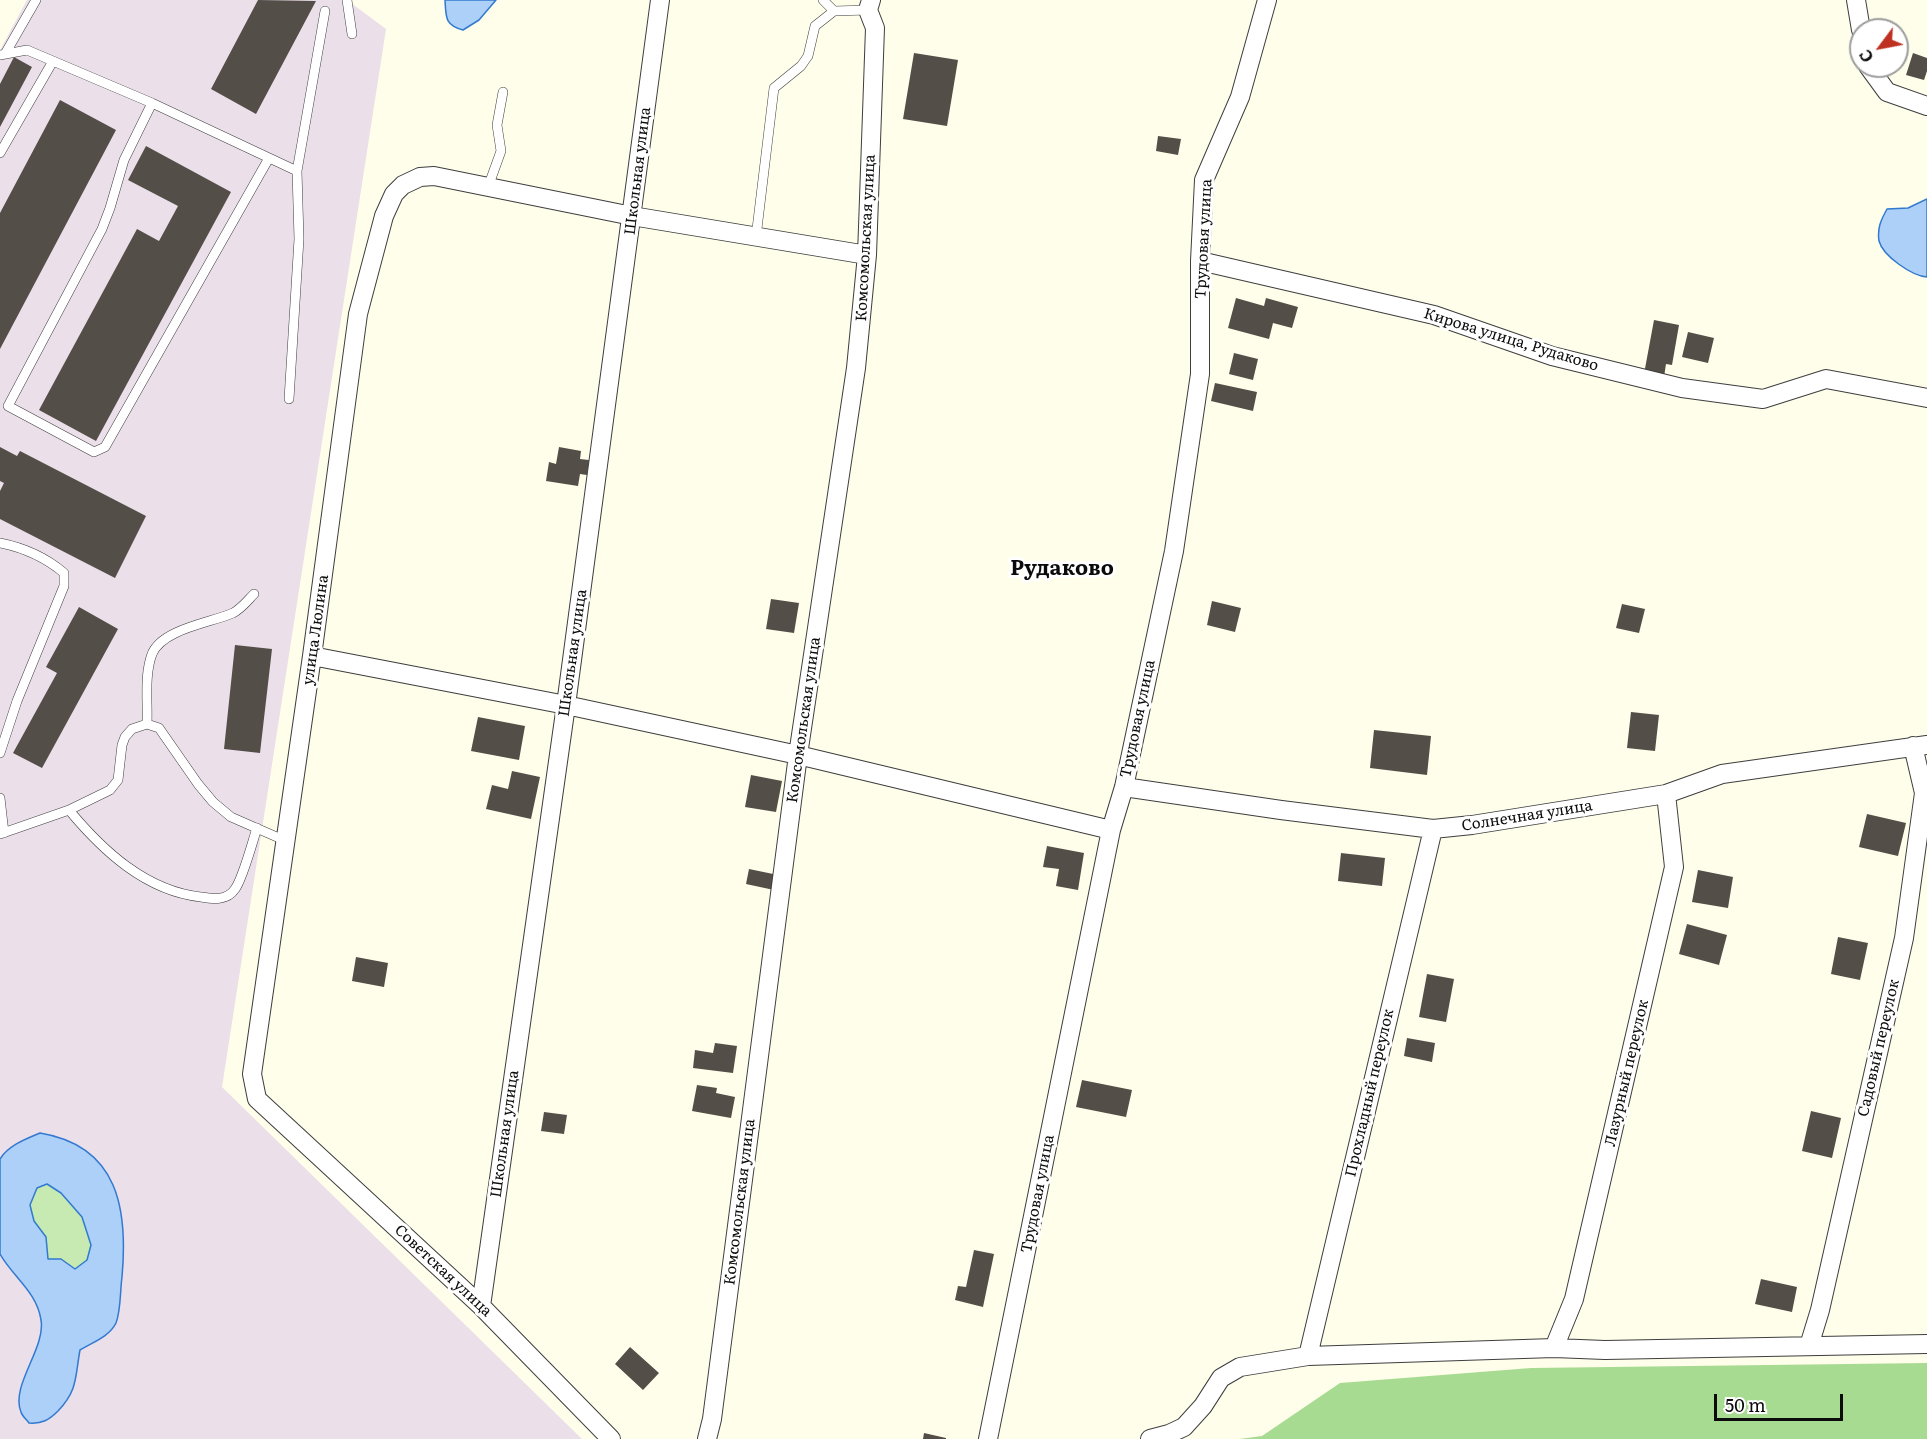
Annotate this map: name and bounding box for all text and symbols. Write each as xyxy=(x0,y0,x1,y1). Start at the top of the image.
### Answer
north arrow xyxy=(1849,18,1909,78)
text: С xyxy=(1852,45,1879,68)
street label: Школьная улица xyxy=(621,106,655,236)
street label: Комсомольская улица xyxy=(853,154,879,322)
street label: Трудовая улица xyxy=(1192,179,1216,299)
street label: Кирова улица, Рудаково xyxy=(1421,305,1601,375)
district label: Рудаково xyxy=(1010,556,1114,582)
street label: улица Люлина xyxy=(299,574,333,686)
street label: Школьная улица xyxy=(555,588,591,718)
street label: Комсомольская улица xyxy=(783,636,825,804)
street label: Трудовая улица xyxy=(1117,658,1159,780)
street label: Солнечная улица xyxy=(1460,797,1594,835)
street label: Садовый переулок xyxy=(1854,978,1904,1118)
street label: Лазурный переулок xyxy=(1601,998,1653,1148)
street label: Прохладный переулок xyxy=(1342,1007,1398,1179)
street label: Школьная улица xyxy=(487,1069,523,1199)
street label: Комсомольская улица xyxy=(721,1118,759,1286)
street label: Трудовая улица xyxy=(1018,1133,1058,1255)
street label: Советская улица xyxy=(391,1221,495,1321)
scale bar xyxy=(1717,1382,1846,1420)
text: 50 m xyxy=(1725,1391,1766,1418)

